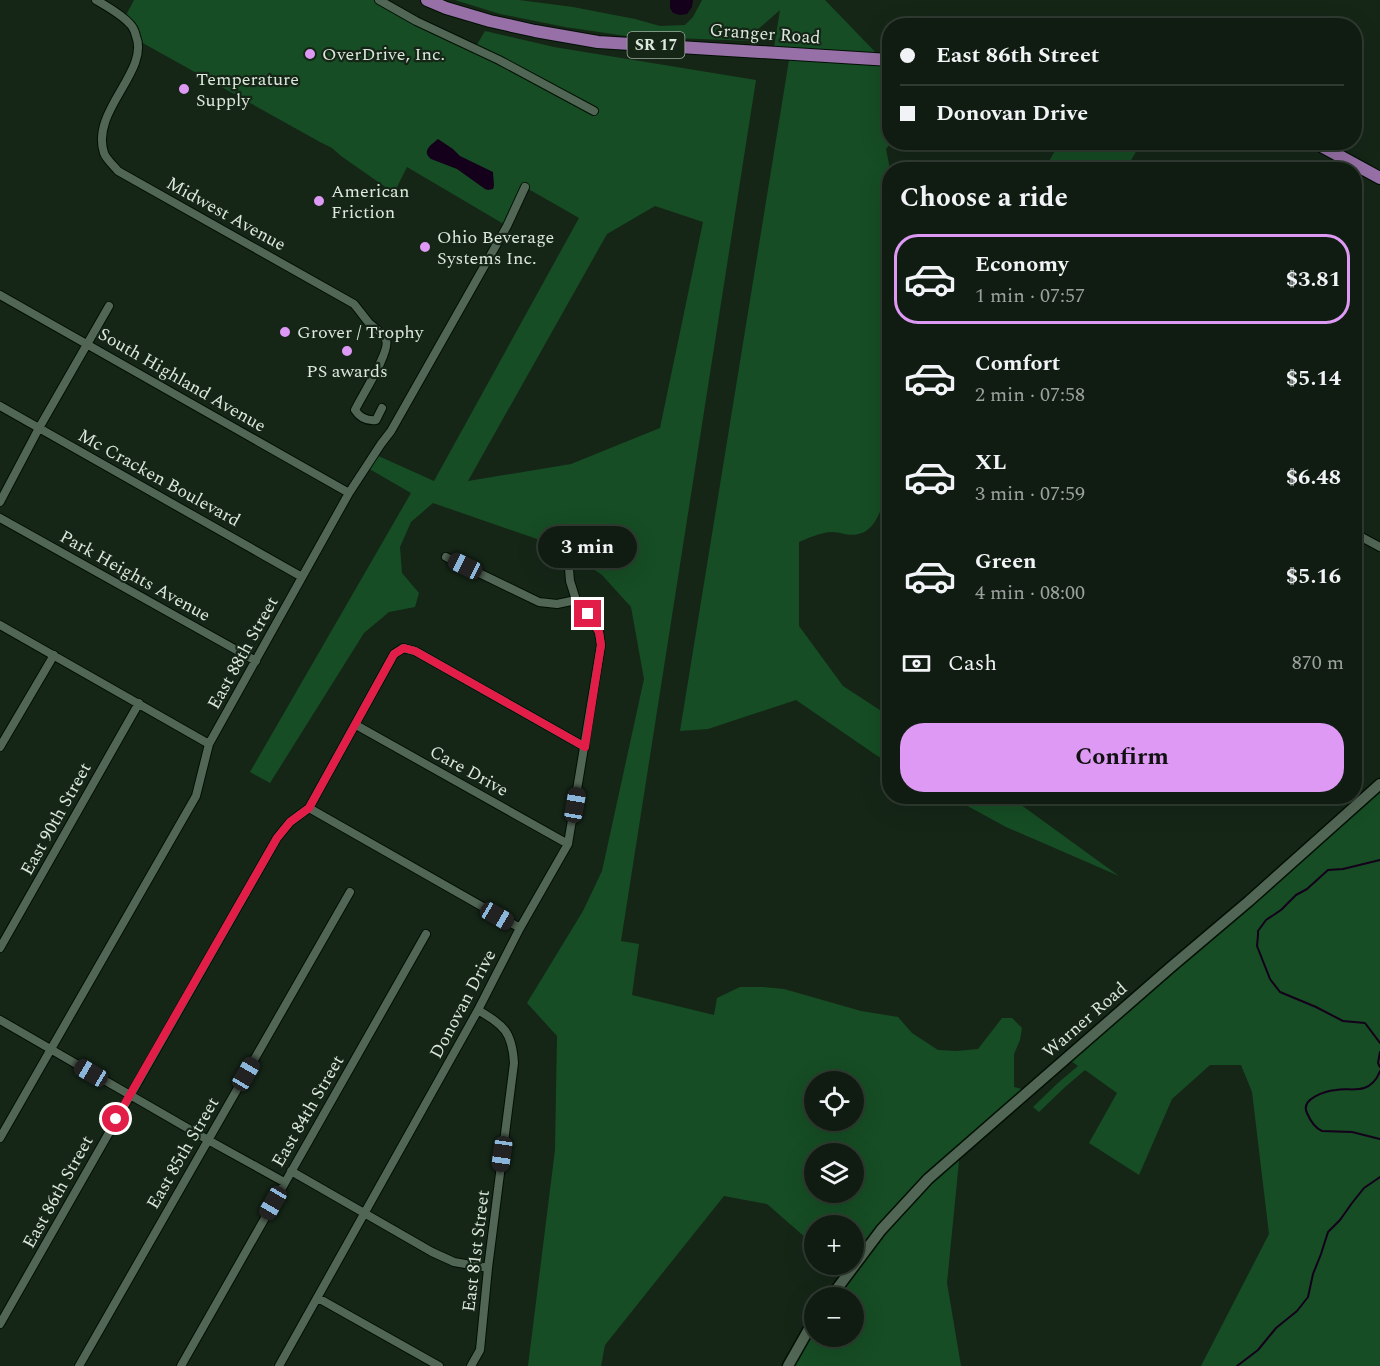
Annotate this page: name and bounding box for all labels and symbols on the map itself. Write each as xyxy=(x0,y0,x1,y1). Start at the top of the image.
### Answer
street label: Granger Road xyxy=(709,17,821,51)
road number: SR 17 xyxy=(628,32,684,58)
place label: OverDrive, Inc. xyxy=(322,41,445,68)
marker: OverDrive, Inc. xyxy=(303,47,317,61)
place label: Temperature Supply xyxy=(196,66,299,114)
marker: Temperature Supply xyxy=(177,82,191,96)
street label: Midwest Avenue xyxy=(161,170,291,258)
place label: American Friction xyxy=(331,178,409,226)
marker: American Friction xyxy=(312,194,326,208)
place label: Ohio Beverage Systems Inc. xyxy=(437,224,554,272)
marker: Ohio Beverage Systems Inc. xyxy=(418,240,432,254)
place label: Grover / Trophy xyxy=(297,319,425,346)
street label: South Highland Avenue xyxy=(93,321,271,439)
marker: Grover / Trophy xyxy=(278,325,292,339)
marker: PS awards xyxy=(340,344,354,358)
place label: PS awards xyxy=(306,358,388,385)
street label: Mc Cracken Boulevard xyxy=(73,422,245,534)
street label: Park Heights Avenue xyxy=(55,523,215,629)
callout: 3 min xyxy=(538,527,638,569)
car xyxy=(445,550,485,582)
street label: East 88th Street xyxy=(201,592,285,714)
route end xyxy=(574,600,601,627)
street label: Care Drive xyxy=(425,738,513,804)
street label: East 90th Street xyxy=(14,758,98,880)
car xyxy=(563,786,587,824)
car xyxy=(477,899,517,933)
street label: Donovan Drive xyxy=(423,945,503,1063)
street label: Warner Road xyxy=(1037,975,1133,1065)
street label: East 84th Street xyxy=(265,1050,351,1172)
car xyxy=(229,1054,263,1094)
car xyxy=(71,1056,111,1090)
street label: East 85th Street xyxy=(140,1092,226,1214)
route start xyxy=(102,1105,129,1132)
street label: East 86th Street xyxy=(16,1131,100,1253)
car xyxy=(491,1135,513,1173)
car xyxy=(256,1183,290,1223)
street label: East 81st Street xyxy=(455,1188,497,1314)

